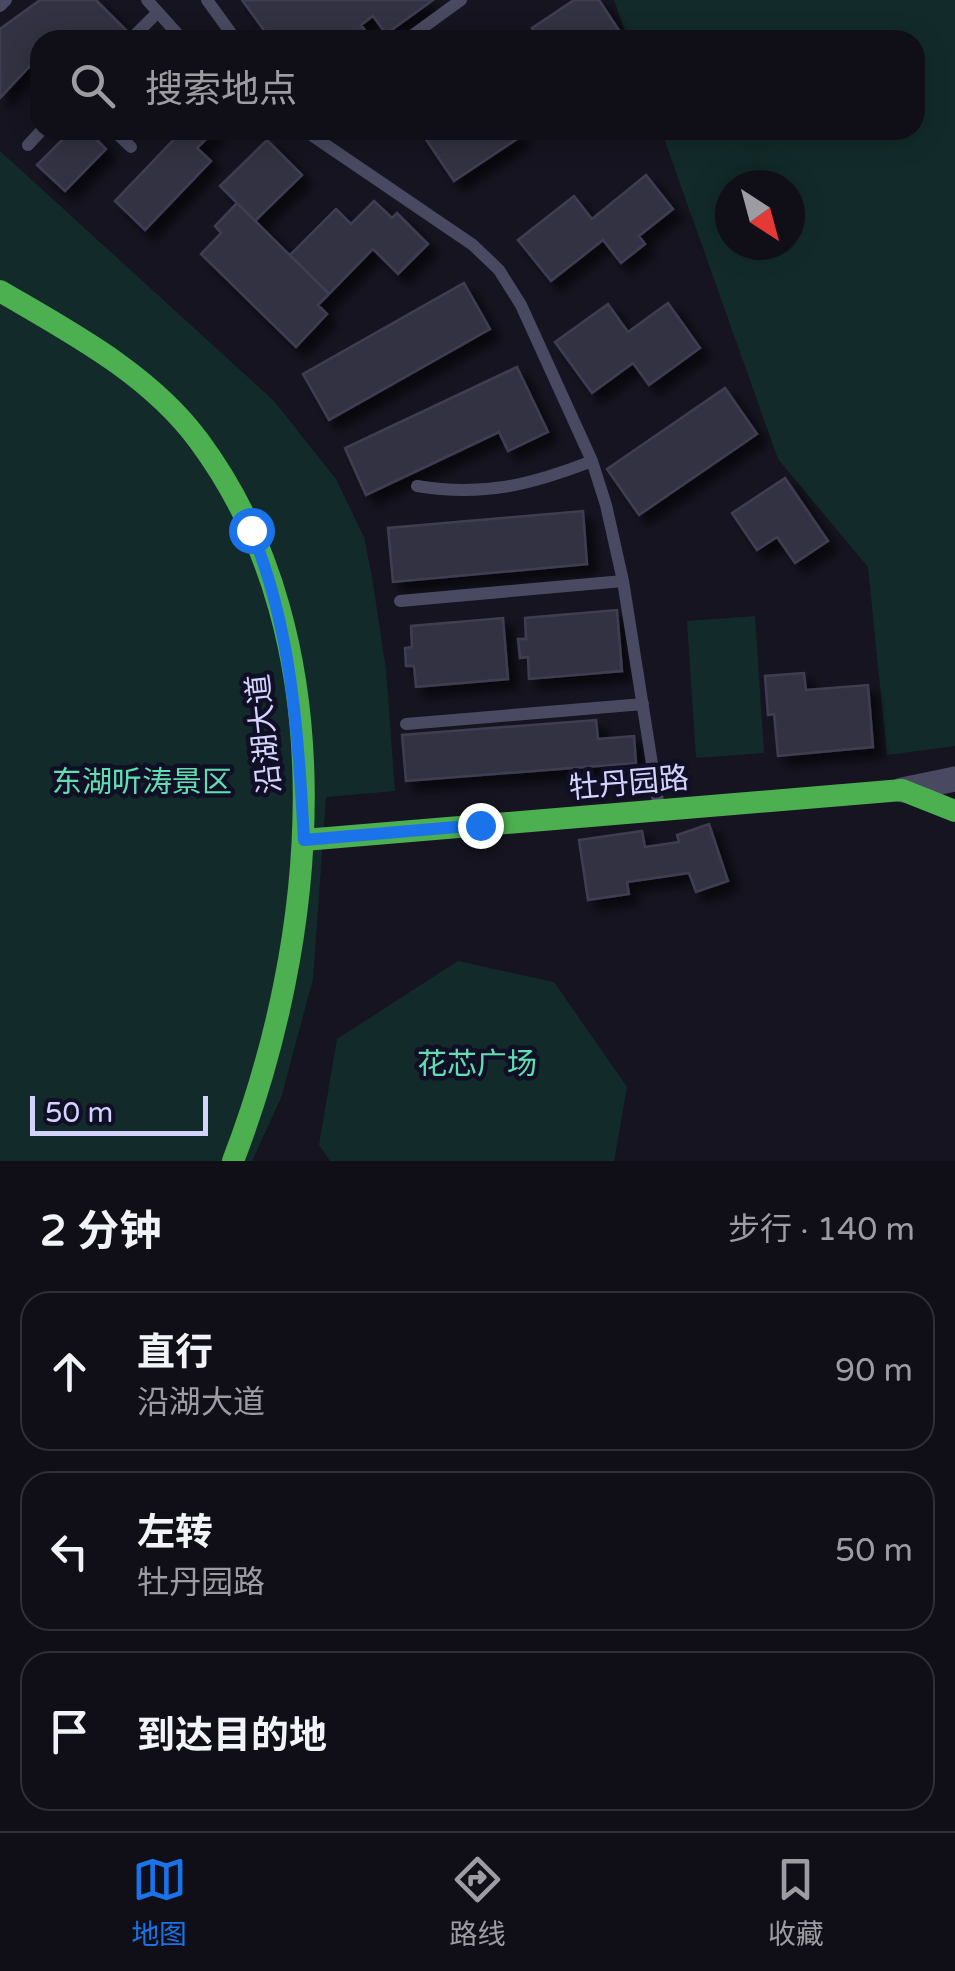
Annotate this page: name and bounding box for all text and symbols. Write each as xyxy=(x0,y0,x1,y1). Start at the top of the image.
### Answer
search box xyxy=(30,30,925,140)
icon: search xyxy=(65,58,120,113)
text: 搜索地点 xyxy=(145,67,297,113)
north arrow xyxy=(715,170,805,260)
route start xyxy=(229,508,275,554)
street label: 沿湖大道 xyxy=(240,672,289,796)
street label: 牡丹园路 xyxy=(568,760,690,807)
park label: 东湖听涛景区 xyxy=(52,764,232,801)
route end xyxy=(458,803,504,849)
park label: 花芯广场 xyxy=(417,1046,537,1083)
scale bar xyxy=(30,1091,208,1136)
text: 50 m xyxy=(45,1096,113,1130)
text: 2 分钟 xyxy=(40,1206,161,1257)
text: 步行 · 140 m xyxy=(728,1211,915,1249)
text: 直行 xyxy=(137,1330,213,1376)
icon: ahead xyxy=(42,1344,97,1399)
text: 90 m xyxy=(835,1352,913,1390)
text: 沿湖大道 xyxy=(137,1384,265,1422)
text: 左转 xyxy=(137,1510,213,1556)
icon: left xyxy=(42,1524,97,1579)
text: 50 m xyxy=(835,1532,913,1570)
text: 牡丹园路 xyxy=(137,1564,265,1602)
icon: arrive xyxy=(42,1704,97,1759)
text: 到达目的地 xyxy=(137,1713,327,1759)
tab: 地图 xyxy=(131,1852,187,1952)
tab: 路线 xyxy=(449,1852,506,1952)
tab: 收藏 xyxy=(768,1852,824,1952)

